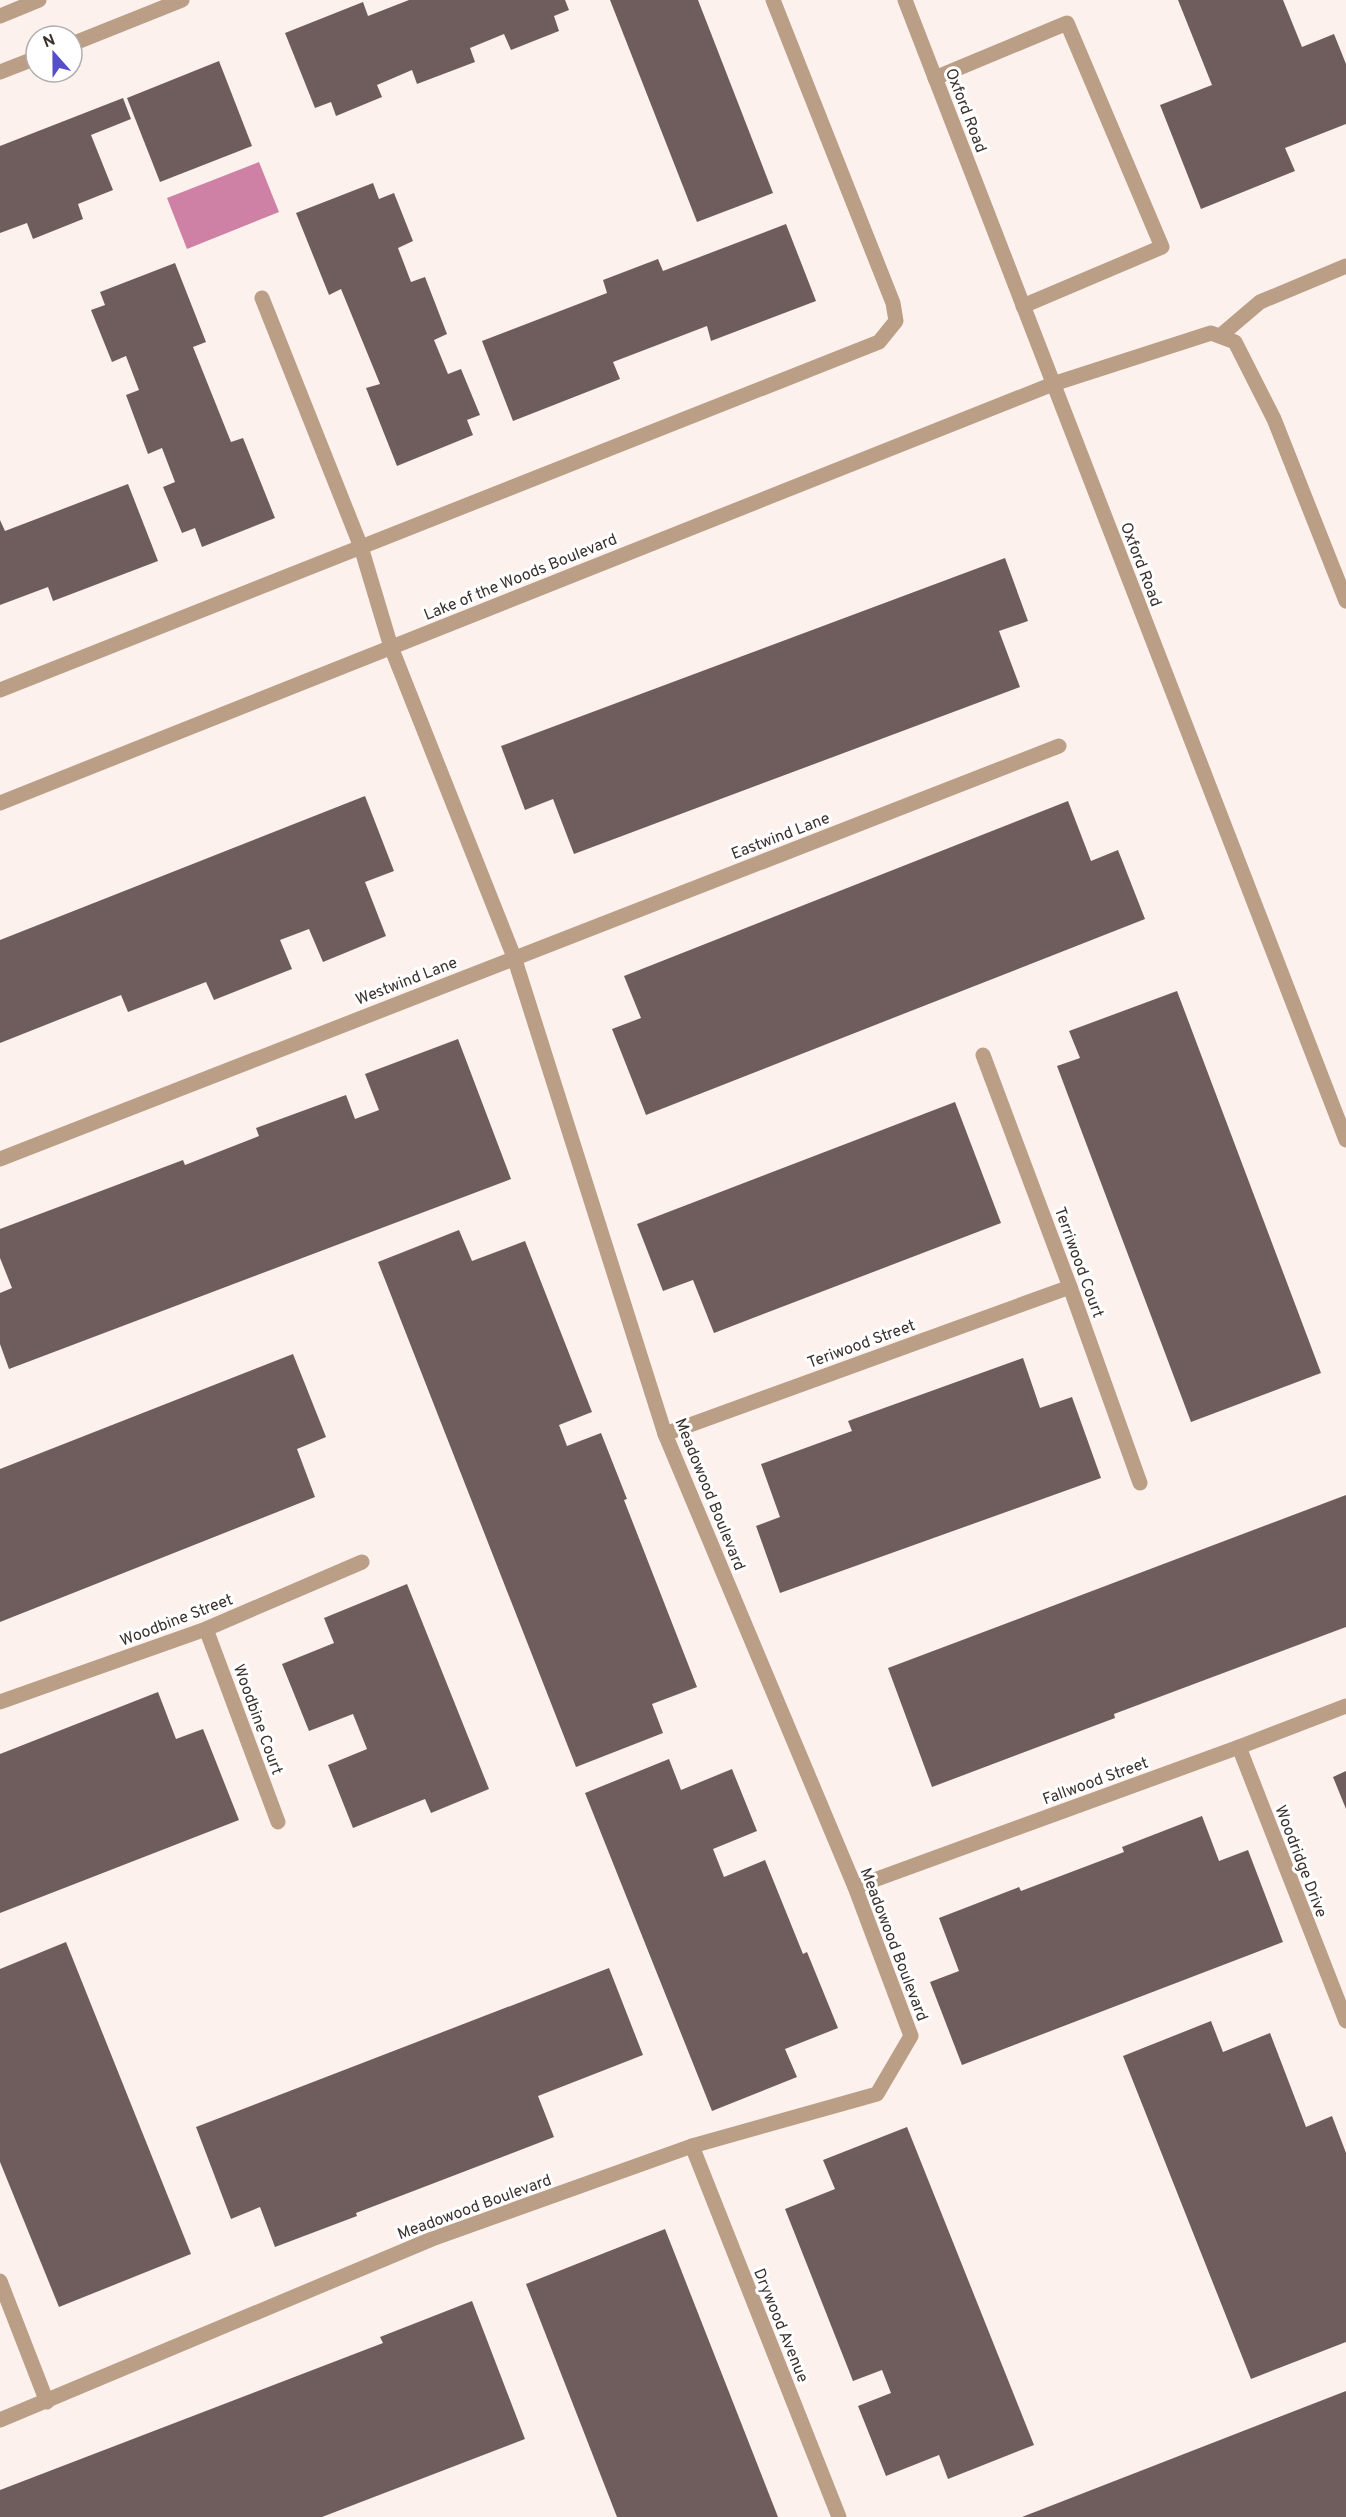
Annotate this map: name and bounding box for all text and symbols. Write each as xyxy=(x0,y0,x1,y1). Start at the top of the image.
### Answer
north arrow xyxy=(24,24,84,84)
text: N xyxy=(40,30,58,53)
street label: Oxford Road xyxy=(940,66,990,156)
street label: Oxford Road xyxy=(1115,520,1165,610)
street label: Lake of the Woods Boulevard xyxy=(421,530,620,626)
street label: Eastwind Lane xyxy=(729,809,833,865)
street label: Westwind Lane xyxy=(353,953,461,1010)
street label: Terriwood Court xyxy=(1049,1205,1107,1321)
street label: Teriwood Street xyxy=(805,1316,918,1374)
street label: Meadowood Boulevard xyxy=(669,1416,749,1574)
street label: Woodbine Street xyxy=(117,1590,236,1652)
street label: Woodbine Court xyxy=(228,1662,286,1778)
street label: Fallwood Street xyxy=(1040,1754,1151,1810)
street label: Woodridge Drive xyxy=(1269,1803,1331,1921)
street label: Meadowood Boulevard xyxy=(855,1865,932,2024)
street label: Meadowood Boulevard xyxy=(395,2171,555,2245)
street label: Drywood Avenue xyxy=(748,2266,812,2386)

